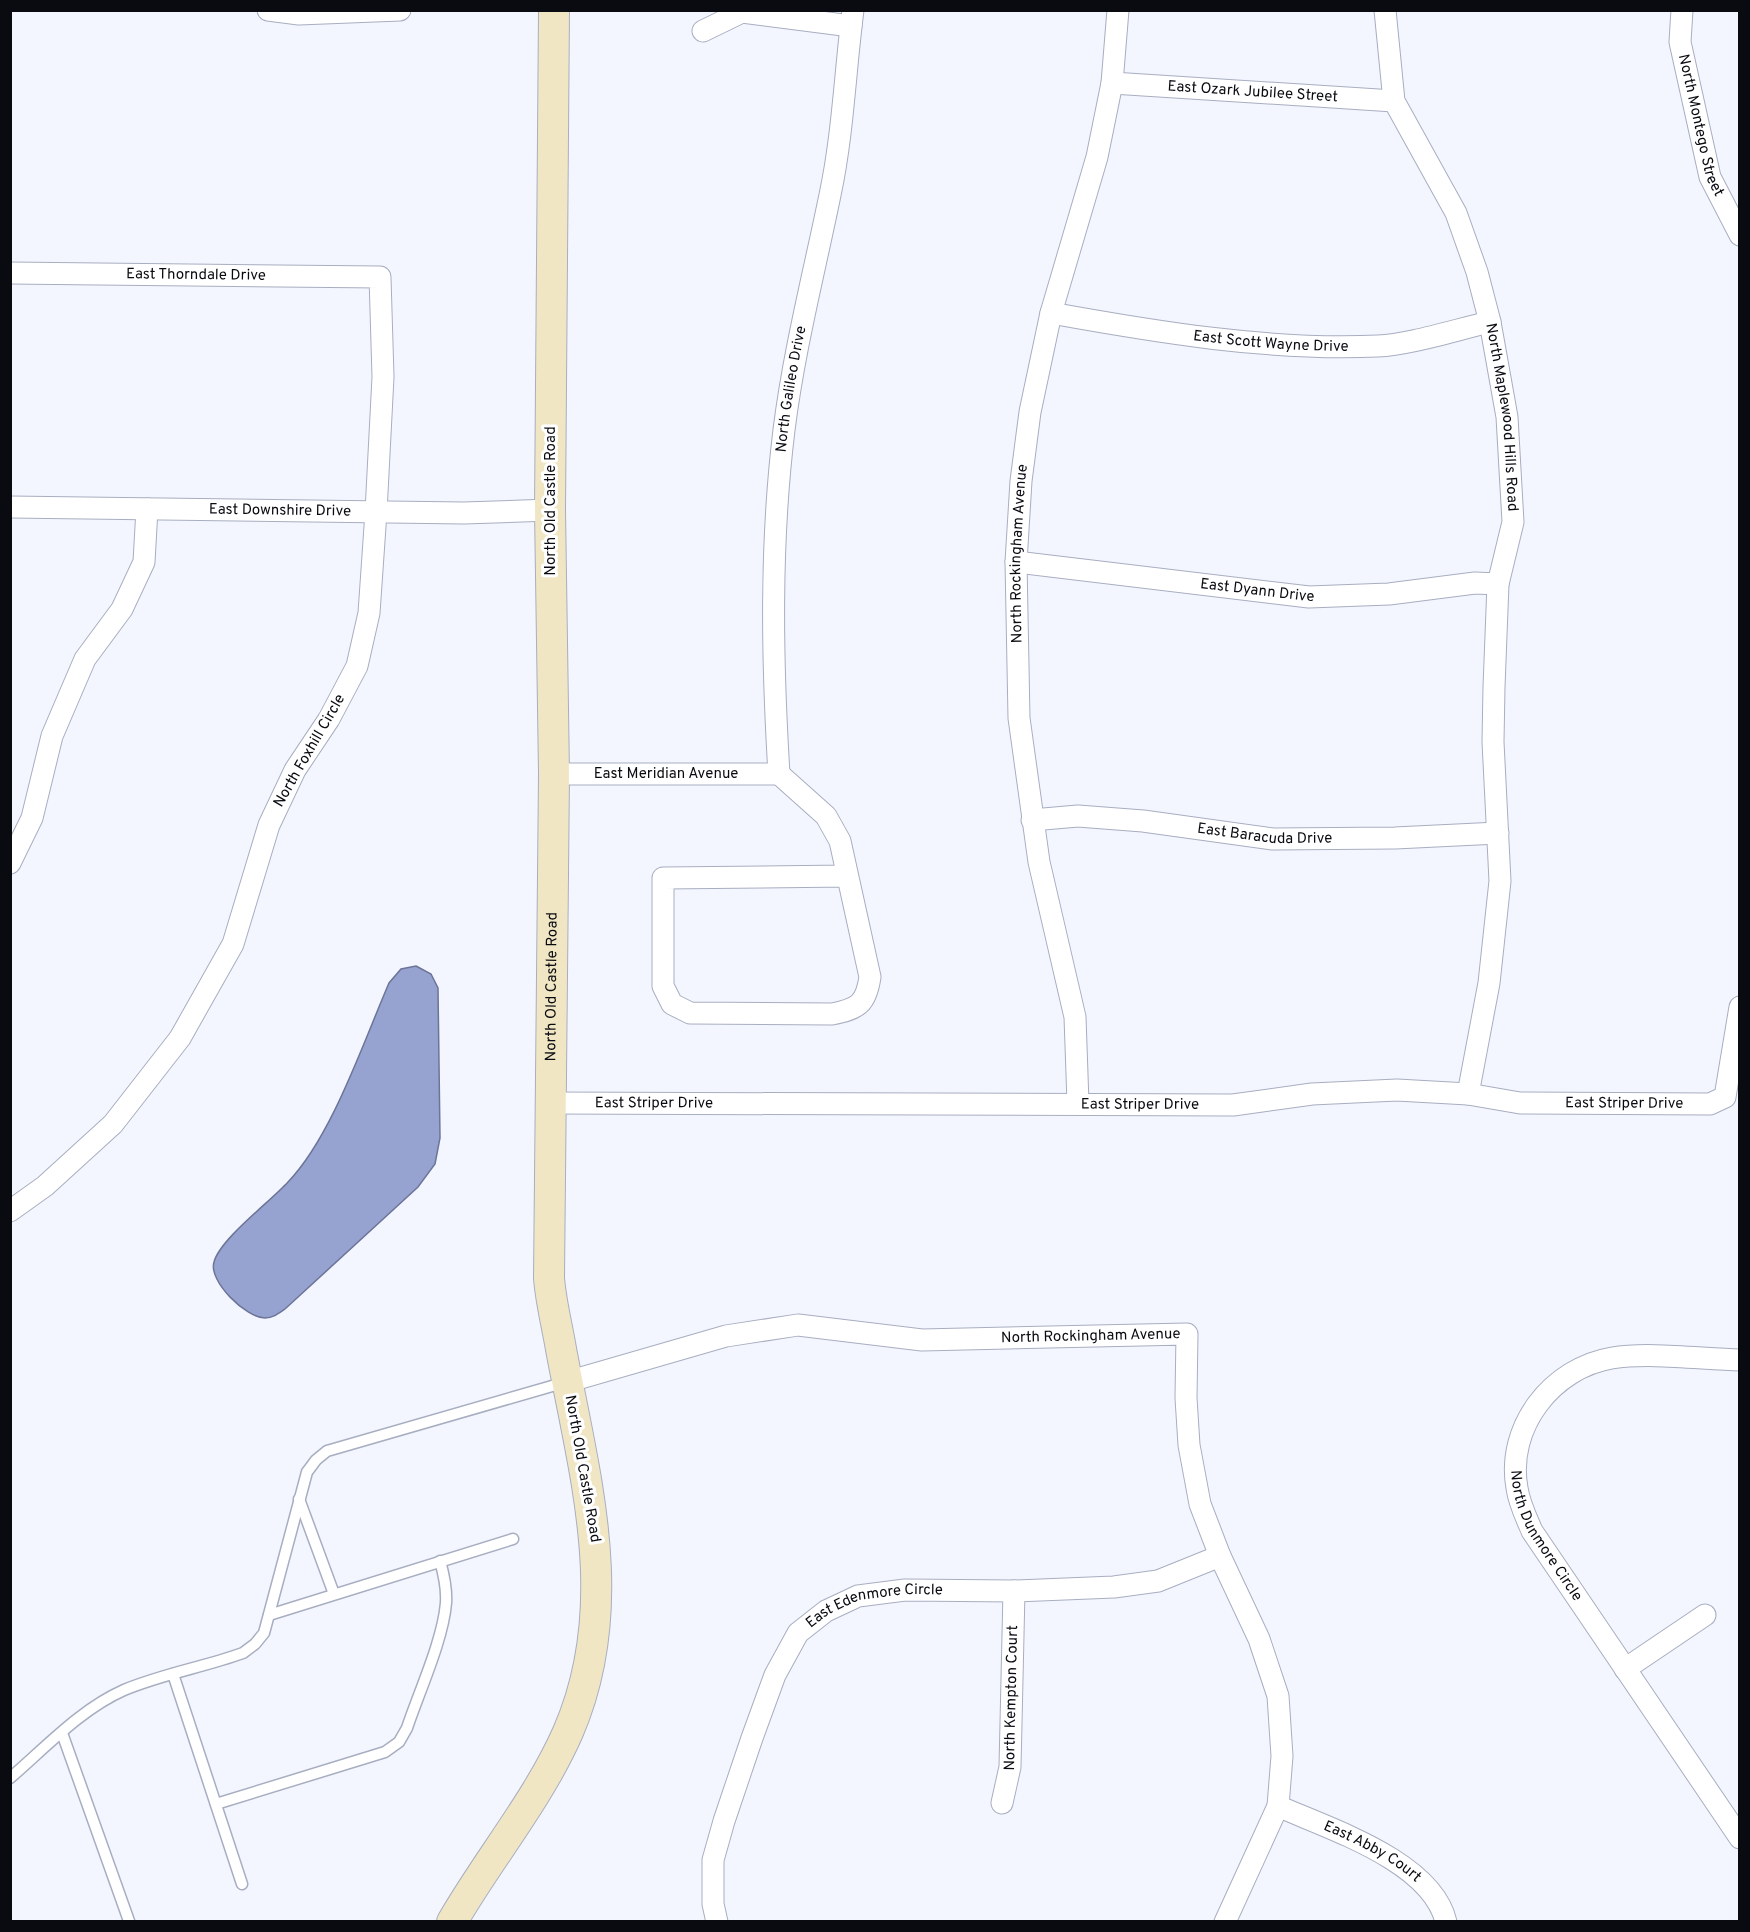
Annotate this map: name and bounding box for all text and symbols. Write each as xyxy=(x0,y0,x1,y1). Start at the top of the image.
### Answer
street label: North Montego Street xyxy=(1673,52,1728,200)
street label: East Ozark Jubilee Street xyxy=(1167,77,1338,107)
street label: East Thorndale Drive xyxy=(126,265,266,285)
street label: North Maplewood Hills Road xyxy=(1481,322,1522,512)
street label: North Galileo Drive xyxy=(772,324,811,453)
street label: East Scott Wayne Drive xyxy=(1192,327,1349,356)
street label: North Old Castle Road xyxy=(542,426,561,576)
street label: North Rockingham Avenue xyxy=(1006,463,1033,643)
street label: East Downshire Drive xyxy=(209,500,351,521)
street label: East Dyann Drive xyxy=(1199,575,1315,607)
street label: North Foxhill Circle xyxy=(270,691,350,811)
street label: East Meridian Avenue xyxy=(594,765,738,784)
street label: East Baracuda Drive xyxy=(1196,819,1332,849)
street label: North Old Castle Road xyxy=(542,912,562,1061)
street label: East Striper Drive xyxy=(595,1094,713,1113)
street label: East Striper Drive xyxy=(1565,1094,1683,1113)
street label: East Striper Drive xyxy=(1081,1095,1199,1114)
street label: North Rockingham Avenue xyxy=(1001,1325,1181,1348)
street label: North Old Castle Road xyxy=(560,1394,604,1544)
street label: North Dunmore Circle xyxy=(1506,1470,1586,1605)
street label: East Edenmore Circle xyxy=(802,1580,943,1633)
street label: North Kempton Court xyxy=(1000,1625,1023,1771)
street label: East Abby Court xyxy=(1321,1817,1425,1887)

